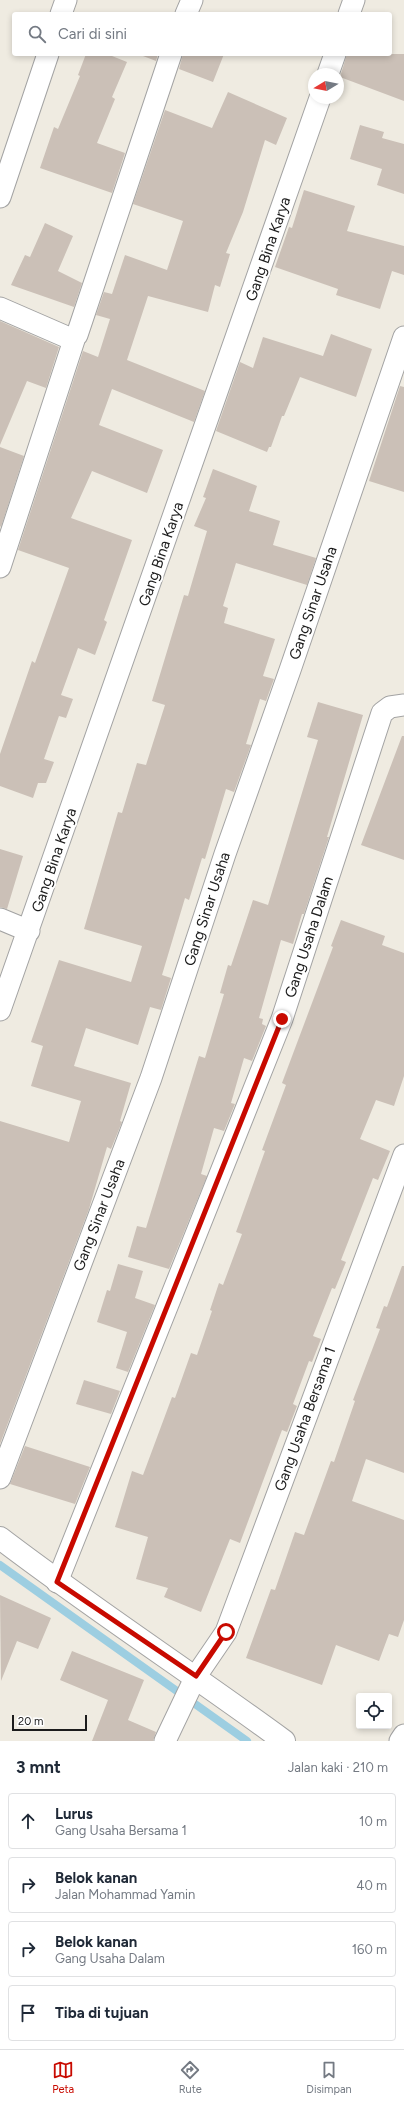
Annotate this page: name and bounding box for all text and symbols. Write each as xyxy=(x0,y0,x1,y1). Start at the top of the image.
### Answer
search box xyxy=(12,12,392,56)
icon: search xyxy=(26,23,48,45)
text: Cari di sini xyxy=(58,25,127,43)
north arrow xyxy=(308,68,344,104)
street label: Gang Bina Karya xyxy=(242,194,294,304)
street label: Gang Bina Karya xyxy=(135,499,187,609)
street label: Gang Sinar Usaha xyxy=(285,544,341,662)
street label: Gang Bina Karya xyxy=(28,805,80,915)
street label: Gang Sinar Usaha xyxy=(180,850,234,968)
street label: Gang Usaha Dalam xyxy=(281,874,337,1000)
route end xyxy=(273,1010,291,1028)
street label: Gang Sinar Usaha xyxy=(69,1156,129,1274)
street label: Gang Usaha Bersama 1 xyxy=(271,1344,339,1494)
route start xyxy=(217,1623,235,1641)
map controls xyxy=(356,1693,392,1729)
button: locate xyxy=(356,1693,392,1729)
scale bar xyxy=(12,1713,87,1732)
text: 20 m xyxy=(18,1715,43,1728)
text: 3 mnt xyxy=(16,1757,61,1777)
text: Jalan kaki · 210 m xyxy=(288,1760,388,1775)
text: Lurus xyxy=(55,1805,93,1823)
icon: ahead xyxy=(17,1810,39,1832)
text: 10 m xyxy=(359,1814,387,1829)
text: Gang Usaha Bersama 1 xyxy=(55,1823,187,1838)
text: Belok kanan xyxy=(55,1869,137,1887)
icon: right xyxy=(17,1874,39,1896)
text: 40 m xyxy=(356,1878,387,1893)
text: Jalan Mohammad Yamin xyxy=(55,1887,195,1902)
text: Belok kanan xyxy=(55,1933,137,1951)
icon: right xyxy=(17,1938,39,1960)
text: 160 m xyxy=(352,1942,387,1957)
text: Gang Usaha Dalam xyxy=(55,1951,165,1966)
icon: arrive xyxy=(17,2002,39,2024)
text: Tiba di tujuan xyxy=(55,2004,149,2022)
tab: Peta xyxy=(52,2059,74,2096)
tab: Rute xyxy=(179,2059,202,2096)
tab: Disimpan xyxy=(306,2059,352,2096)

